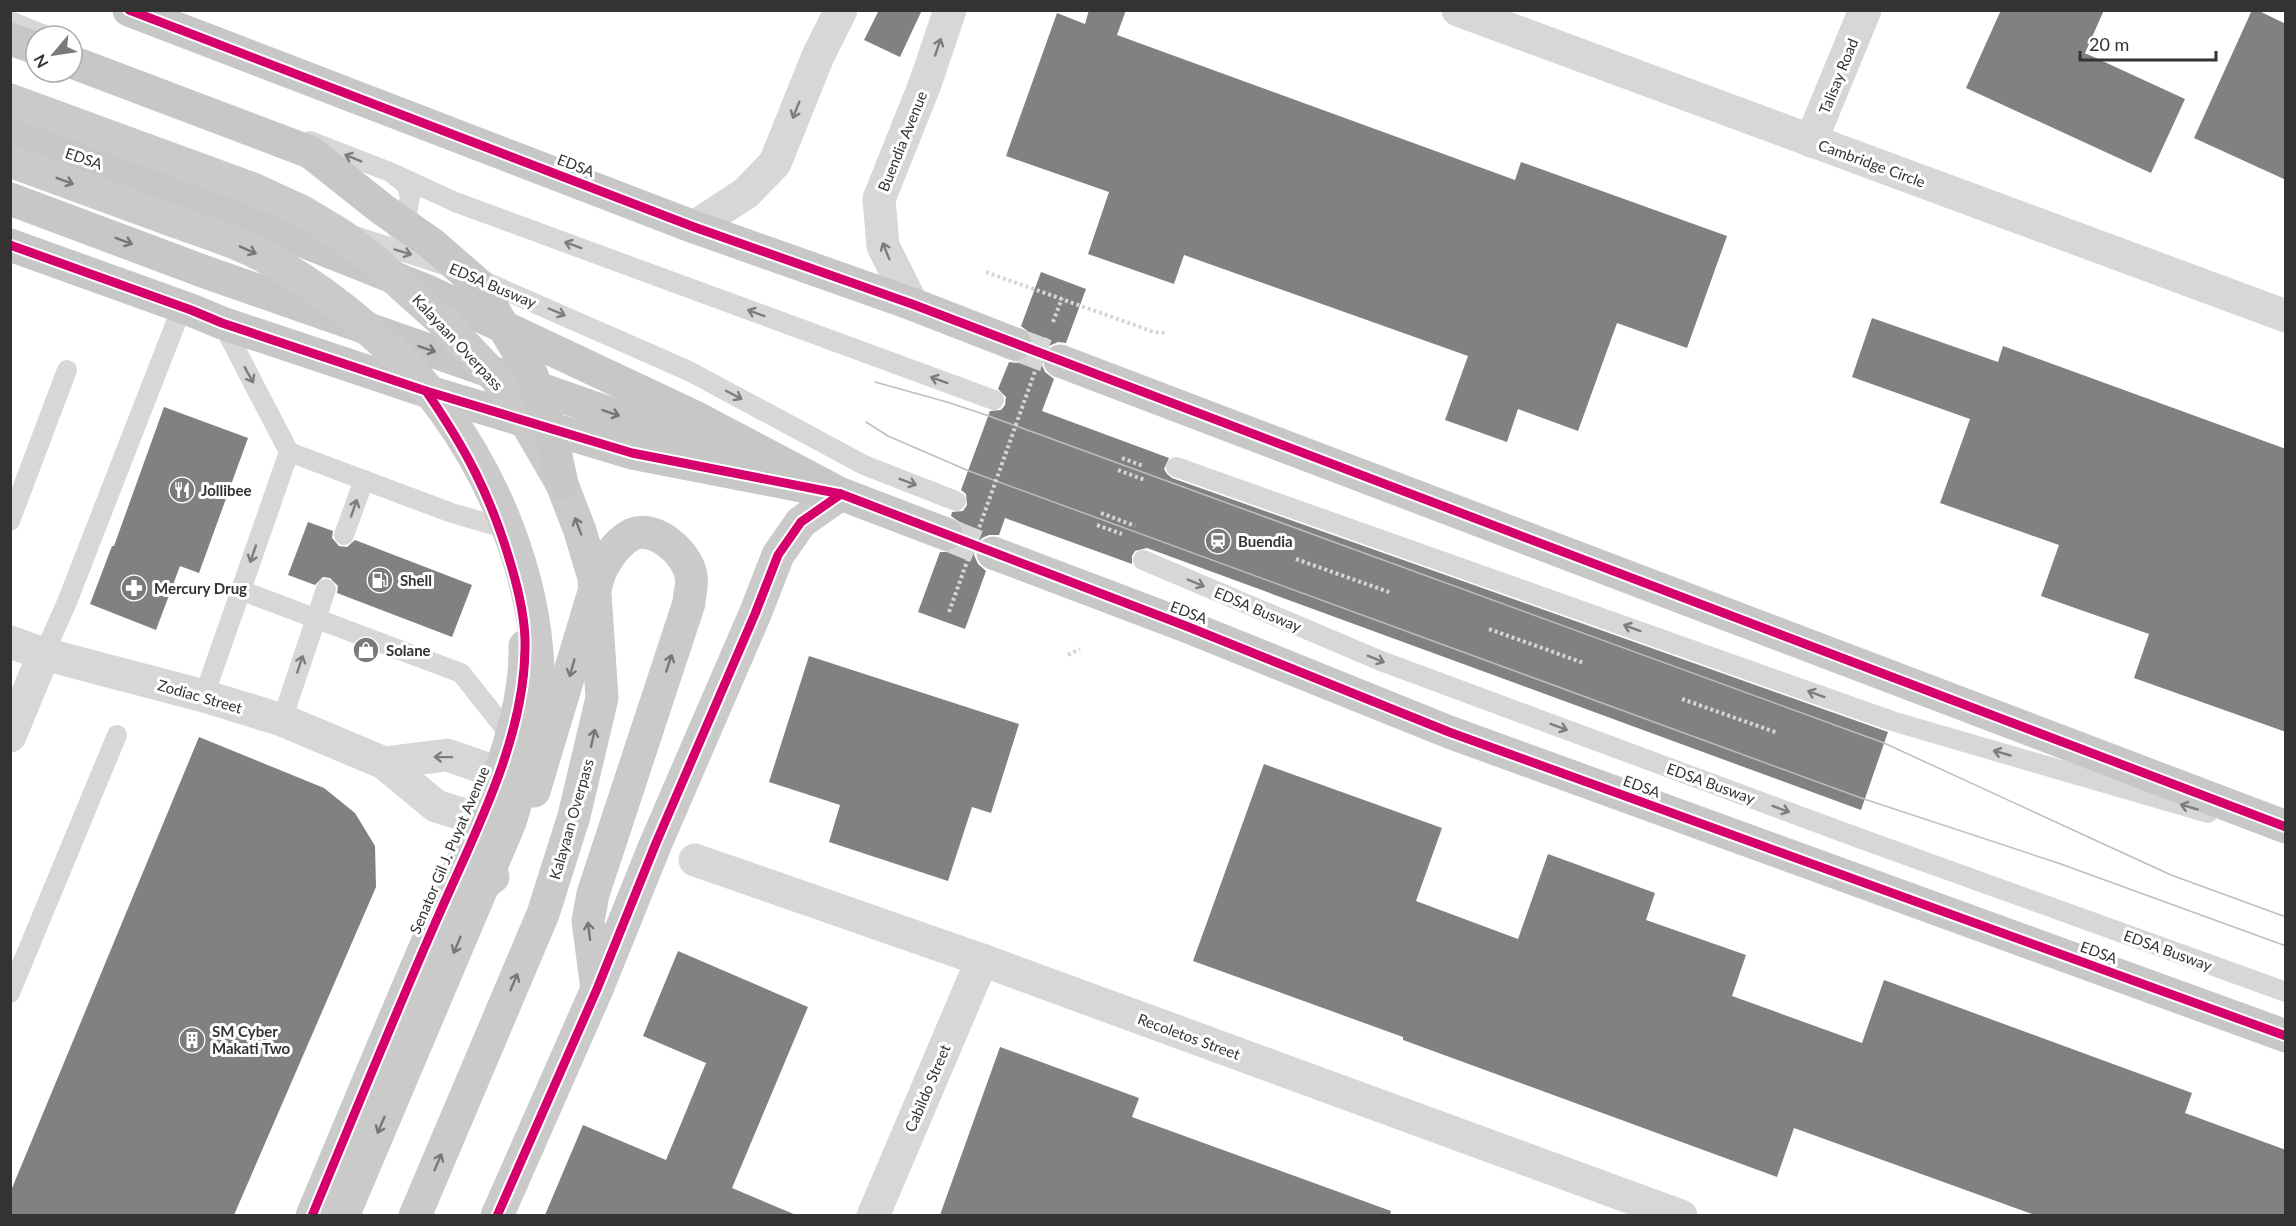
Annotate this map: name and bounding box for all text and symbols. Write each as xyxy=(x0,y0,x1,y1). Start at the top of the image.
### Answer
north arrow xyxy=(24,24,84,84)
scale bar xyxy=(2080,24,2216,62)
text: 20 m xyxy=(2089,33,2129,55)
street label: Talisay Road xyxy=(1815,36,1861,116)
one-way arrow xyxy=(933,38,944,57)
text: N xyxy=(29,52,52,72)
street label: Buendia Avenue xyxy=(874,88,930,194)
one-way arrow xyxy=(790,101,801,119)
street label: Cambridge Circle xyxy=(1816,135,1928,191)
street label: EDSA xyxy=(63,143,106,173)
street label: EDSA xyxy=(555,150,598,181)
one-way arrow xyxy=(344,152,363,163)
one-way arrow xyxy=(56,177,74,188)
one-way arrow xyxy=(114,237,133,248)
one-way arrow xyxy=(565,239,583,250)
one-way arrow xyxy=(880,243,891,261)
one-way arrow xyxy=(238,245,257,256)
one-way arrow xyxy=(393,247,412,258)
street label: EDSA Busway xyxy=(447,259,539,311)
street label: Kalayaan Overpass xyxy=(409,290,507,394)
one-way arrow xyxy=(748,306,766,317)
one-way arrow xyxy=(548,308,566,319)
one-way arrow xyxy=(417,345,436,356)
one-way arrow xyxy=(244,366,256,383)
one-way arrow xyxy=(930,374,949,385)
one-way arrow xyxy=(724,390,742,401)
one-way arrow xyxy=(601,409,620,420)
restaurant icon: Jollibee xyxy=(167,475,197,505)
one-way arrow xyxy=(898,477,916,488)
place label: Jollibee xyxy=(201,481,252,499)
one-way arrow xyxy=(350,499,361,518)
one-way arrow xyxy=(572,517,583,536)
station icon: Buendia xyxy=(1203,526,1233,556)
place label: Buendia xyxy=(1238,532,1293,550)
one-way arrow xyxy=(246,545,257,563)
fuel station icon: Shell xyxy=(365,565,395,595)
place label: Shell xyxy=(400,571,432,589)
pharmacy icon: Mercury Drug xyxy=(119,573,149,603)
one-way arrow xyxy=(1187,577,1205,589)
place label: Mercury Drug xyxy=(154,579,247,597)
street label: EDSA Busway xyxy=(1212,583,1304,635)
street label: EDSA xyxy=(1168,597,1211,628)
one-way arrow xyxy=(1623,622,1642,633)
shop icon: Solane xyxy=(351,635,381,665)
place label: Solane xyxy=(386,641,431,659)
one-way arrow xyxy=(664,654,675,673)
one-way arrow xyxy=(1366,654,1385,665)
one-way arrow xyxy=(296,655,307,674)
one-way arrow xyxy=(566,658,577,677)
street label: Zodiac Street xyxy=(156,675,245,717)
one-way arrow xyxy=(1807,687,1826,698)
one-way arrow xyxy=(1549,722,1568,733)
one-way arrow xyxy=(587,729,599,748)
one-way arrow xyxy=(1993,747,2012,758)
one-way arrow xyxy=(434,751,453,763)
street label: Kalayaan Overpass xyxy=(545,757,597,881)
street label: EDSA Busway xyxy=(1664,759,1758,807)
street label: Senator Gil J. Puyat Avenue xyxy=(406,763,493,936)
street label: EDSA xyxy=(1621,771,1664,801)
one-way arrow xyxy=(2180,801,2199,812)
one-way arrow xyxy=(1771,805,1790,816)
one-way arrow xyxy=(584,922,595,942)
street label: EDSA Busway xyxy=(2121,926,2215,974)
one-way arrow xyxy=(451,936,462,954)
street label: EDSA xyxy=(2078,937,2121,967)
one-way arrow xyxy=(509,973,520,992)
street label: Recoletos Street xyxy=(1135,1009,1243,1063)
place label: SM Cyber Makati Two xyxy=(212,1022,291,1057)
building icon: SM Cyber Makati Two xyxy=(177,1025,207,1055)
street label: Cabildo Street xyxy=(900,1041,954,1134)
one-way arrow xyxy=(375,1115,386,1133)
one-way arrow xyxy=(433,1153,444,1171)

